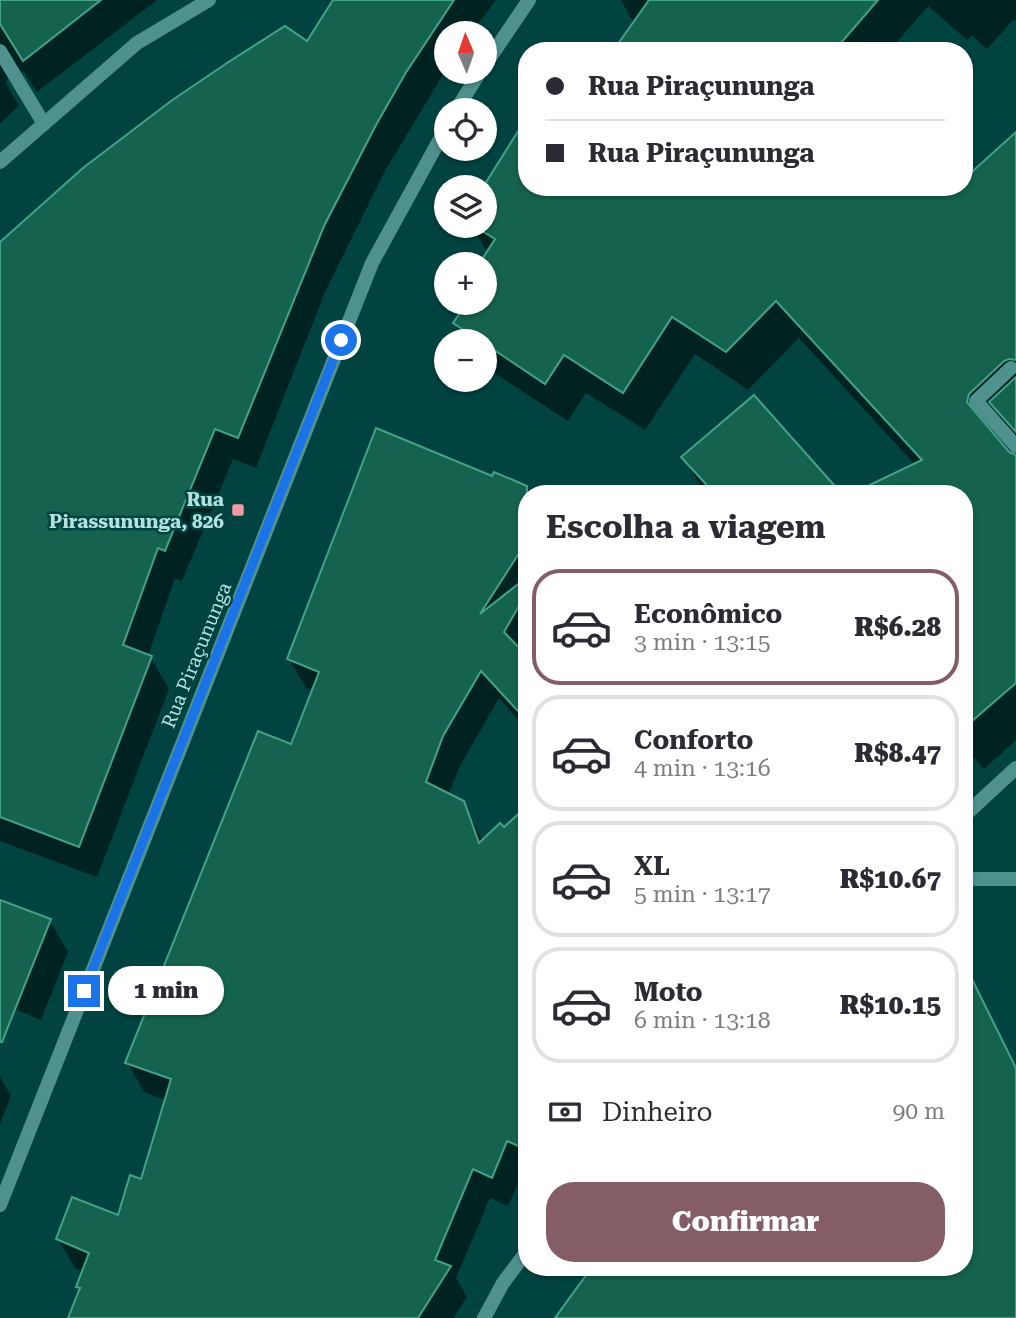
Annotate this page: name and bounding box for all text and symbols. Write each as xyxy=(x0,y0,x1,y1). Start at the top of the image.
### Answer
north arrow xyxy=(434,21,497,84)
map controls xyxy=(434,21,497,392)
text: Rua Piraçununga xyxy=(588,71,815,101)
button: locate xyxy=(434,98,497,161)
text: Rua Piraçununga xyxy=(588,138,815,168)
button: layers xyxy=(434,175,497,238)
button: + xyxy=(434,252,497,315)
route start xyxy=(325,324,357,356)
button: − xyxy=(434,329,497,392)
place label: Rua Pirassununga, 826 xyxy=(49,488,224,533)
marker: Rua Pirassununga, 826 xyxy=(230,502,246,518)
text: Escolha a viagem xyxy=(546,508,826,546)
street label: Rua Piraçununga xyxy=(157,578,236,731)
icon: car xyxy=(550,596,613,659)
text: Econômico xyxy=(634,599,782,629)
text: R$6.28 xyxy=(854,612,941,642)
text: 3 min · 13:15 xyxy=(634,629,771,656)
icon: car xyxy=(550,722,613,785)
text: Conforto xyxy=(634,725,753,755)
text: R$8.47 xyxy=(854,738,941,768)
text: 4 min · 13:16 xyxy=(634,755,771,782)
icon: car xyxy=(550,848,613,911)
text: XL xyxy=(634,851,670,881)
text: R$10.67 xyxy=(840,864,941,894)
text: 5 min · 13:17 xyxy=(634,881,771,908)
callout: 1 min xyxy=(108,967,224,1016)
icon: car xyxy=(550,974,613,1037)
route end xyxy=(68,975,100,1007)
text: 1 min xyxy=(134,977,198,1004)
text: Moto xyxy=(634,977,703,1007)
text: R$10.15 xyxy=(840,990,941,1020)
text: 6 min · 13:18 xyxy=(634,1007,771,1034)
icon: cash xyxy=(546,1093,584,1131)
text: Dinheiro xyxy=(602,1097,713,1127)
text: 90 m xyxy=(892,1098,945,1125)
button: Confirmar xyxy=(546,1182,945,1262)

